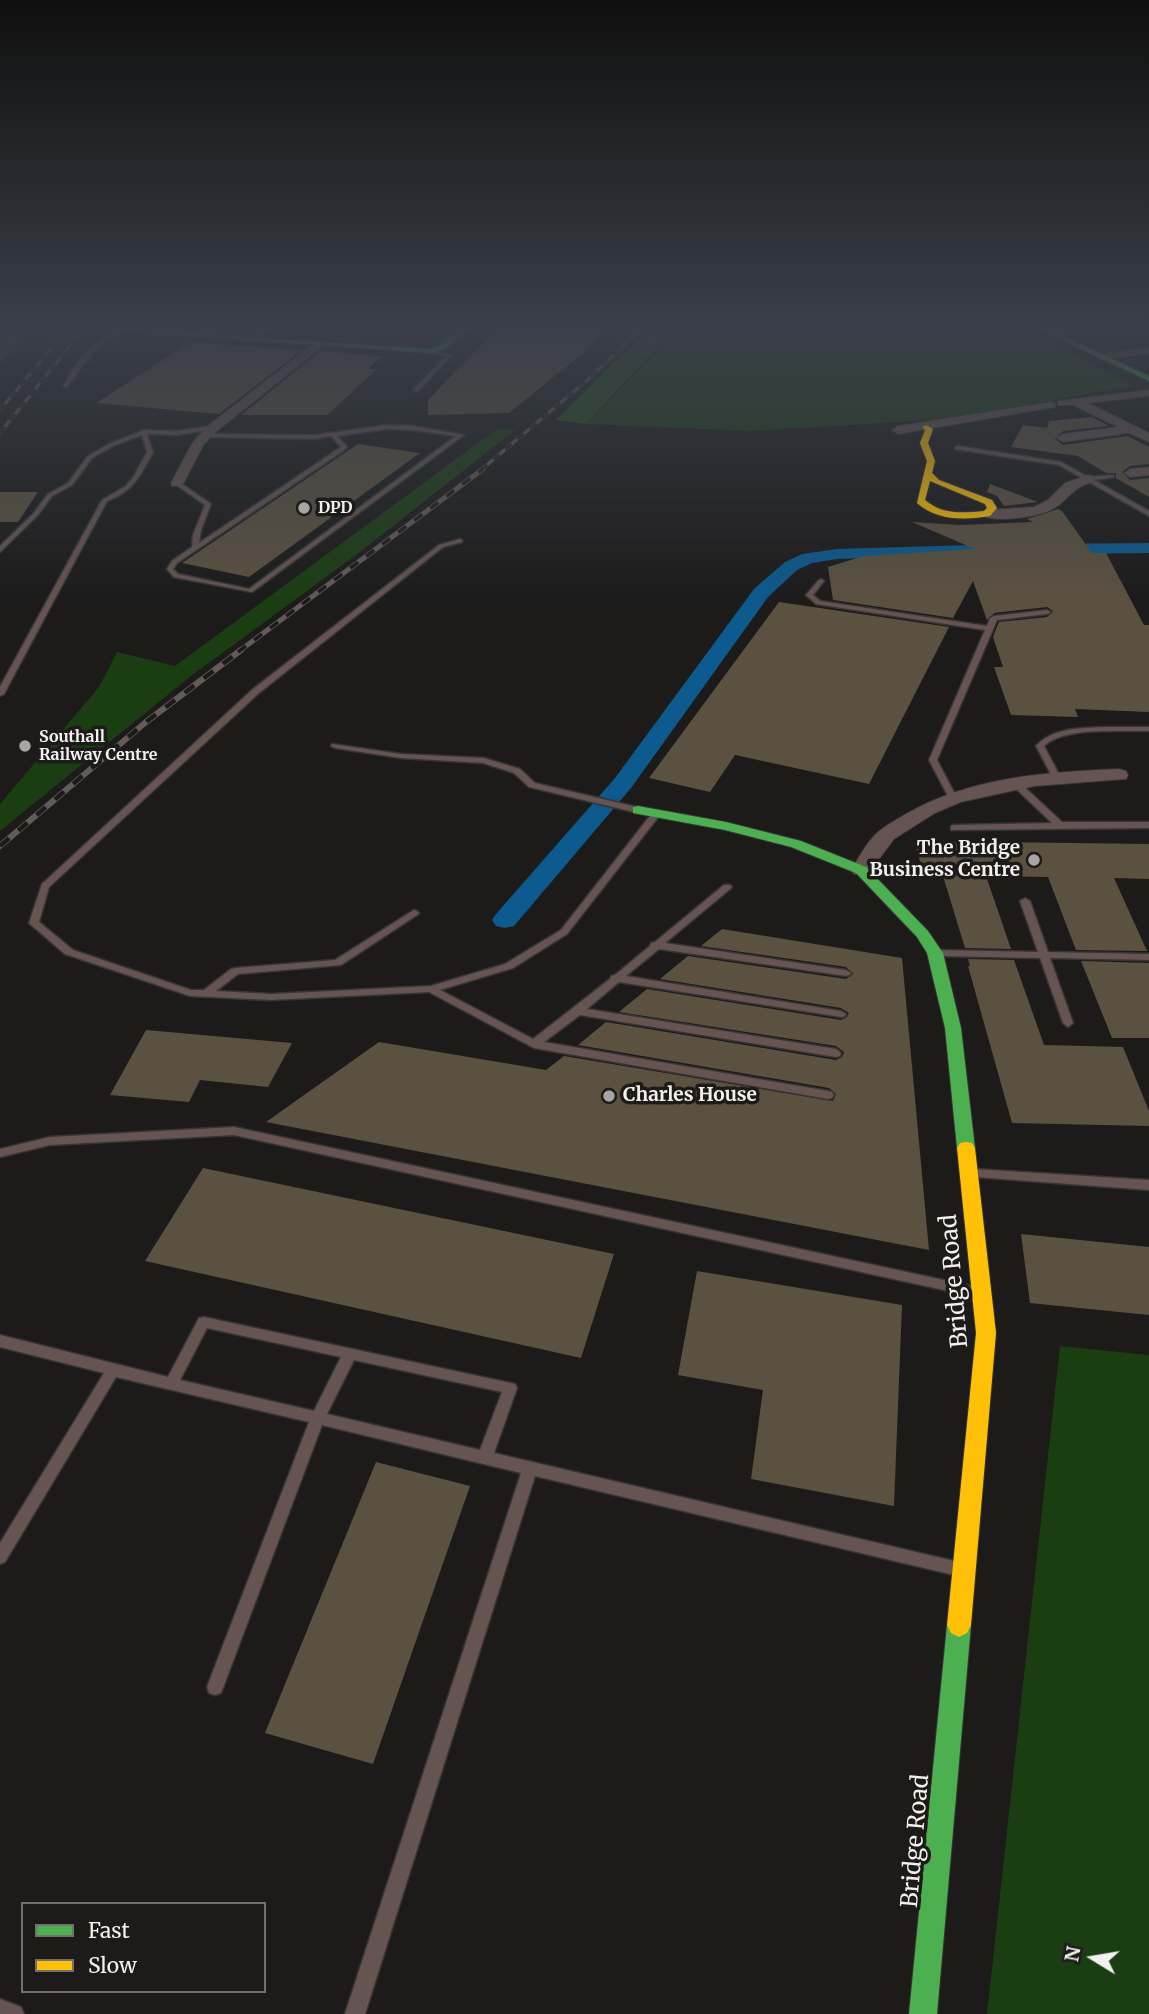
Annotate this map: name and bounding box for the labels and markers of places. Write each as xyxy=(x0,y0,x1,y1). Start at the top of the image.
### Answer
place label: DPD xyxy=(318,498,353,518)
marker: DPD xyxy=(296,500,312,516)
place label: Southall Railway Centre xyxy=(39,727,158,765)
marker: Southall Railway Centre xyxy=(17,738,33,754)
place label: The Bridge Business Centre xyxy=(870,838,1020,882)
marker: The Bridge Business Centre xyxy=(1026,852,1042,868)
place label: Charles House xyxy=(623,1085,757,1107)
marker: Charles House xyxy=(601,1088,617,1104)

